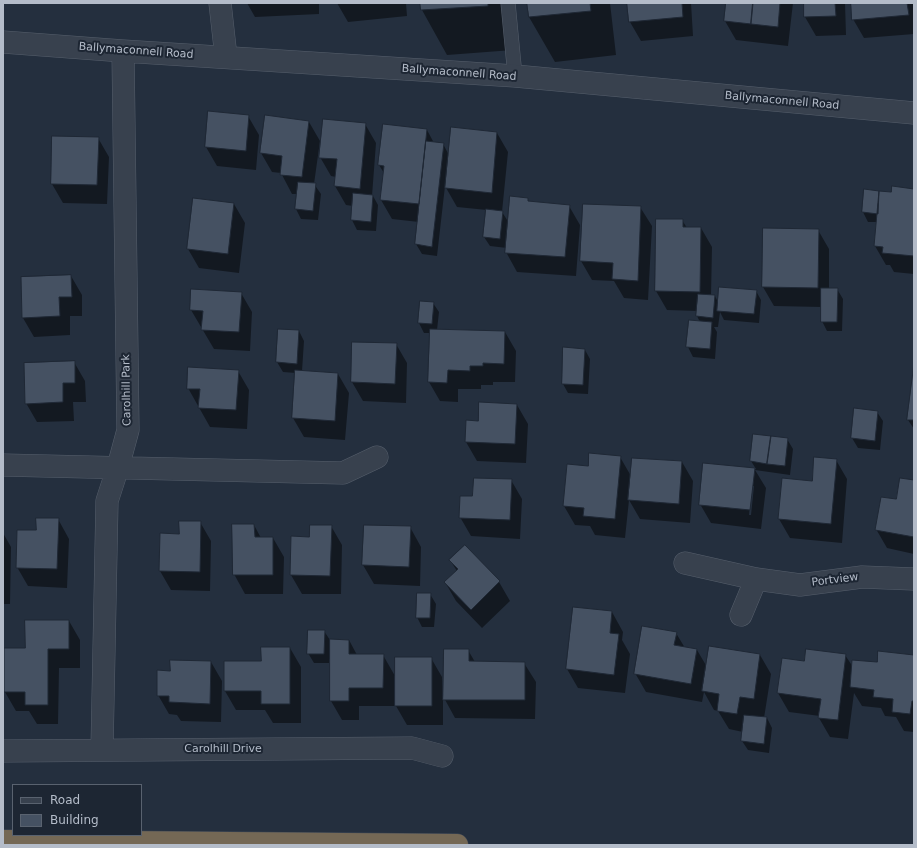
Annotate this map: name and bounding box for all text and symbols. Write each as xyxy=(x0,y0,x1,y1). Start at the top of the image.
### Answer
street label: Ballymaconnell Road xyxy=(78,40,194,62)
street label: Ballymaconnell Road xyxy=(401,62,517,84)
street label: Ballymaconnell Road xyxy=(724,89,840,113)
street label: Carolhill Park xyxy=(120,354,134,426)
street label: Portview xyxy=(811,571,859,589)
street label: Carolhill Drive xyxy=(184,742,262,756)
legend xyxy=(12,784,142,836)
text: Road xyxy=(50,793,80,807)
text: Building xyxy=(50,813,99,827)

